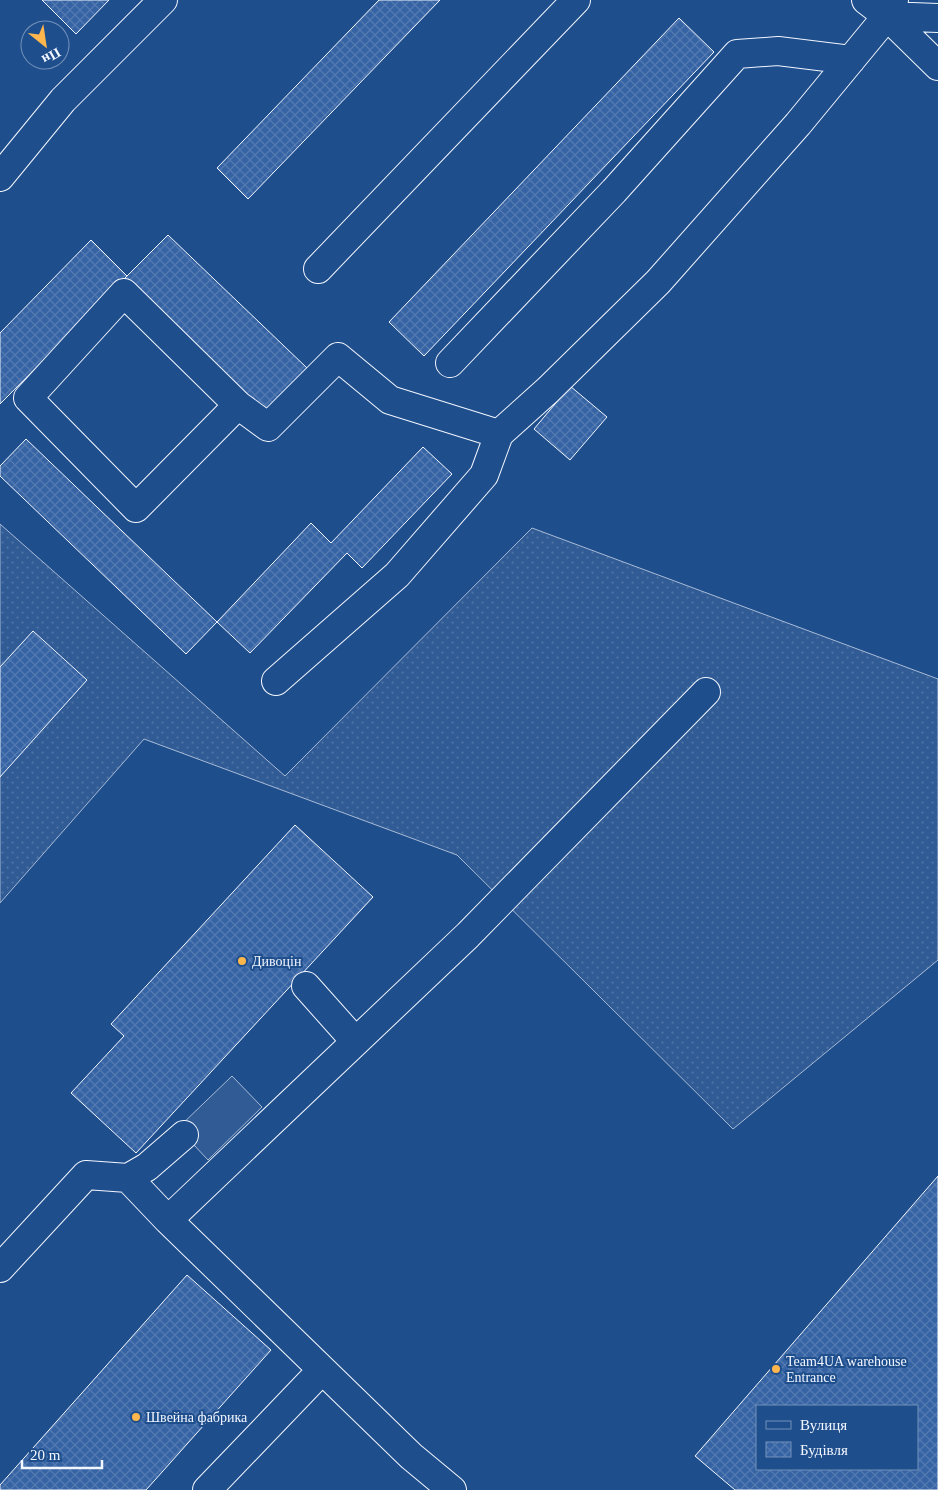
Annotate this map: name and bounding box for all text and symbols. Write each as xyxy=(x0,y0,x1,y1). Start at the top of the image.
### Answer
north arrow xyxy=(20,20,70,70)
text: Пн xyxy=(39,45,63,67)
place label: Дивоцін xyxy=(252,954,302,969)
marker: Дивоцін xyxy=(236,955,248,967)
place label: Team4UA warehouse Entrance xyxy=(786,1354,907,1385)
marker: Team4UA warehouse Entrance xyxy=(770,1363,782,1375)
legend xyxy=(756,1405,918,1470)
place label: Швейна фабрика xyxy=(146,1410,248,1425)
marker: Швейна фабрика xyxy=(130,1411,142,1423)
text: Вулиця xyxy=(800,1417,847,1433)
scale bar xyxy=(22,1438,102,1470)
text: Будівля xyxy=(800,1442,848,1458)
text: 20 m xyxy=(30,1447,61,1463)

